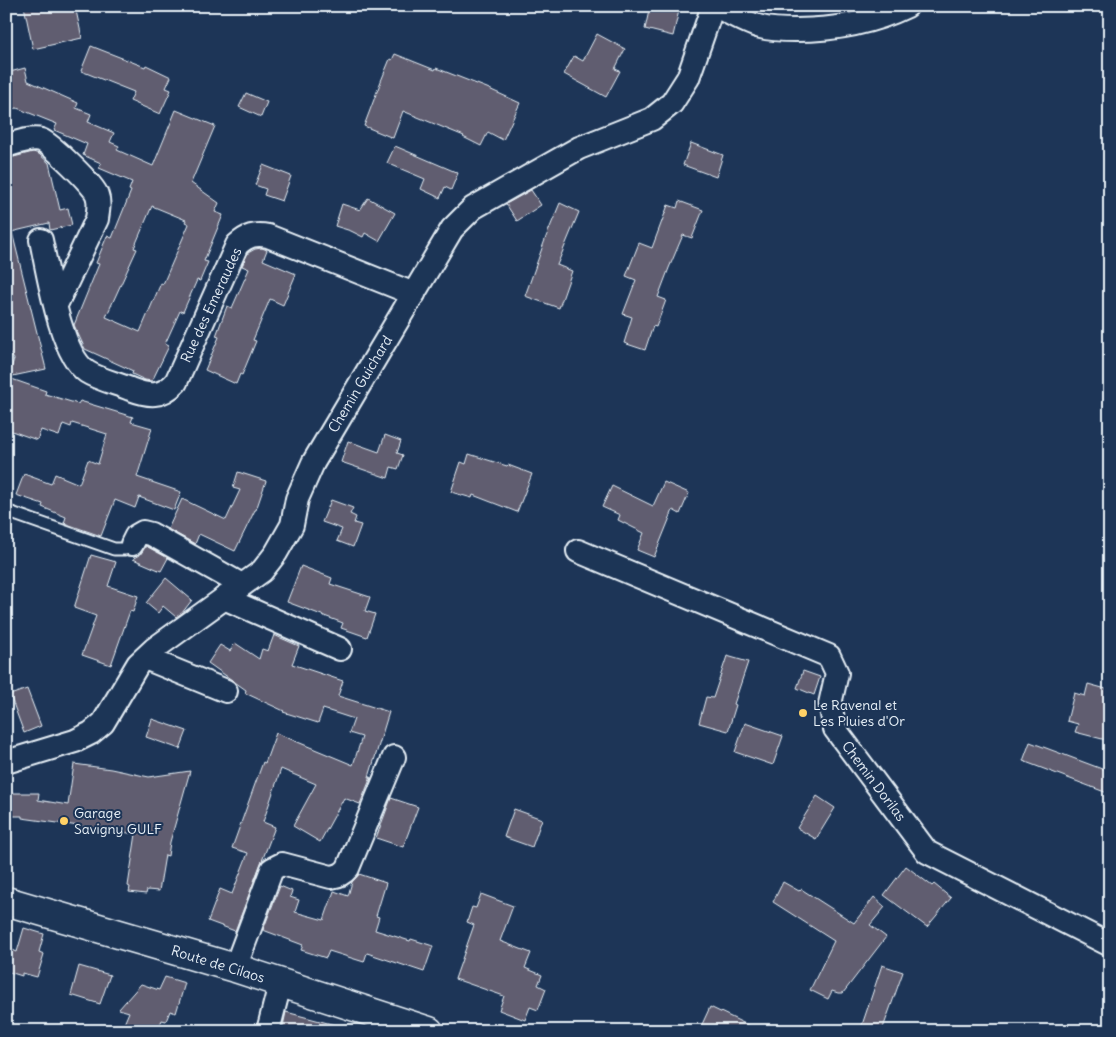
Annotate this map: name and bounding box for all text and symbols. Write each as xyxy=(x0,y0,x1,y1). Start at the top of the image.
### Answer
street label: Rue des Emeraudes xyxy=(176,245,246,365)
street label: Chemin Guichard xyxy=(324,332,396,436)
place label: Le Ravenal et Les Pluies d'Or xyxy=(813,696,905,730)
marker: Le Ravenal et Les Pluies d'Or xyxy=(797,707,809,719)
street label: Chemin Dorilas xyxy=(838,737,910,825)
place label: Garage Savigny GULF xyxy=(74,804,162,838)
marker: Garage Savigny GULF xyxy=(58,815,70,827)
street label: Route de Cilaos xyxy=(169,941,267,987)

